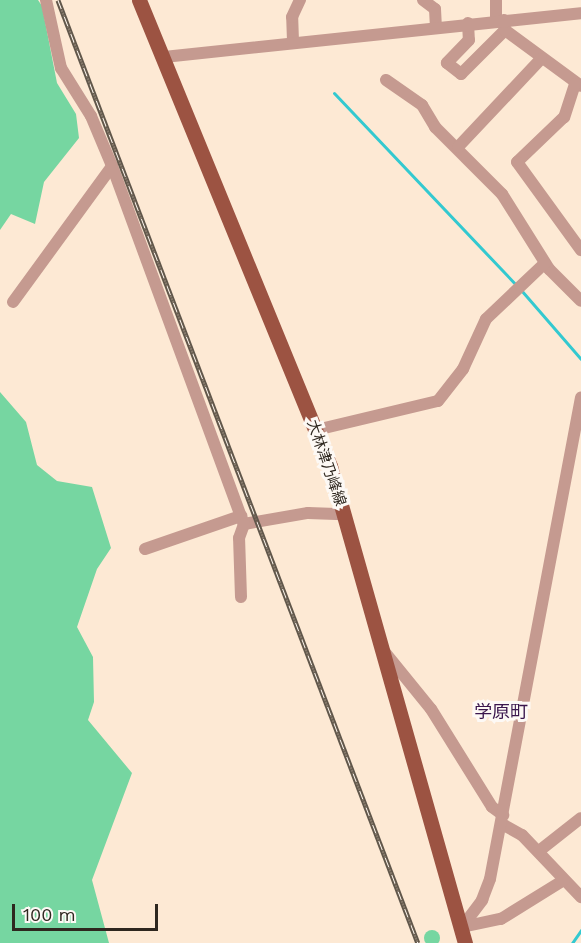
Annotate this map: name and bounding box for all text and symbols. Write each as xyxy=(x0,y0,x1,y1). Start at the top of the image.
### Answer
street label: 大林津乃峰線 xyxy=(303,418,349,508)
district label: 学原町 xyxy=(474,701,528,723)
scale bar xyxy=(15,892,160,930)
text: 100 m xyxy=(23,904,76,925)

